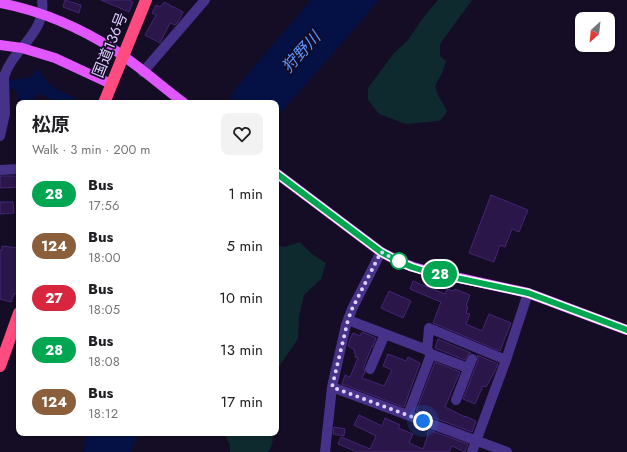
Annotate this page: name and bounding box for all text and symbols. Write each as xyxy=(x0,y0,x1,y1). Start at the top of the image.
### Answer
street label: 国道136号 xyxy=(87,9,133,81)
north arrow xyxy=(575,12,615,52)
map controls xyxy=(575,12,615,52)
water label: 狩野川 xyxy=(276,25,327,78)
text: 松原 xyxy=(32,111,70,138)
button: heart xyxy=(221,113,263,155)
text: Walk · 3 min · 200 m xyxy=(32,140,150,159)
text: Bus xyxy=(88,174,113,196)
text: 1 min xyxy=(228,183,263,205)
text: 28 xyxy=(45,184,63,204)
text: 17:56 xyxy=(88,196,119,215)
text: Bus xyxy=(88,226,113,248)
text: 5 min xyxy=(227,235,263,257)
text: 124 xyxy=(41,236,67,256)
text: 18:00 xyxy=(88,248,120,267)
unlabelled marker xyxy=(390,252,408,270)
line badge: 28 xyxy=(422,261,458,287)
text: 28 xyxy=(431,264,449,284)
text: Bus xyxy=(88,278,113,300)
text: 10 min xyxy=(219,287,263,309)
text: 27 xyxy=(45,288,63,308)
text: 18:05 xyxy=(88,300,120,319)
text: Bus xyxy=(88,330,113,352)
text: 13 min xyxy=(220,339,263,361)
text: 28 xyxy=(45,340,63,360)
text: 18:08 xyxy=(88,352,120,371)
text: Bus xyxy=(88,382,113,404)
text: 17 min xyxy=(220,391,263,413)
text: 124 xyxy=(41,392,67,412)
text: 18:12 xyxy=(88,404,118,423)
your location xyxy=(413,411,433,431)

